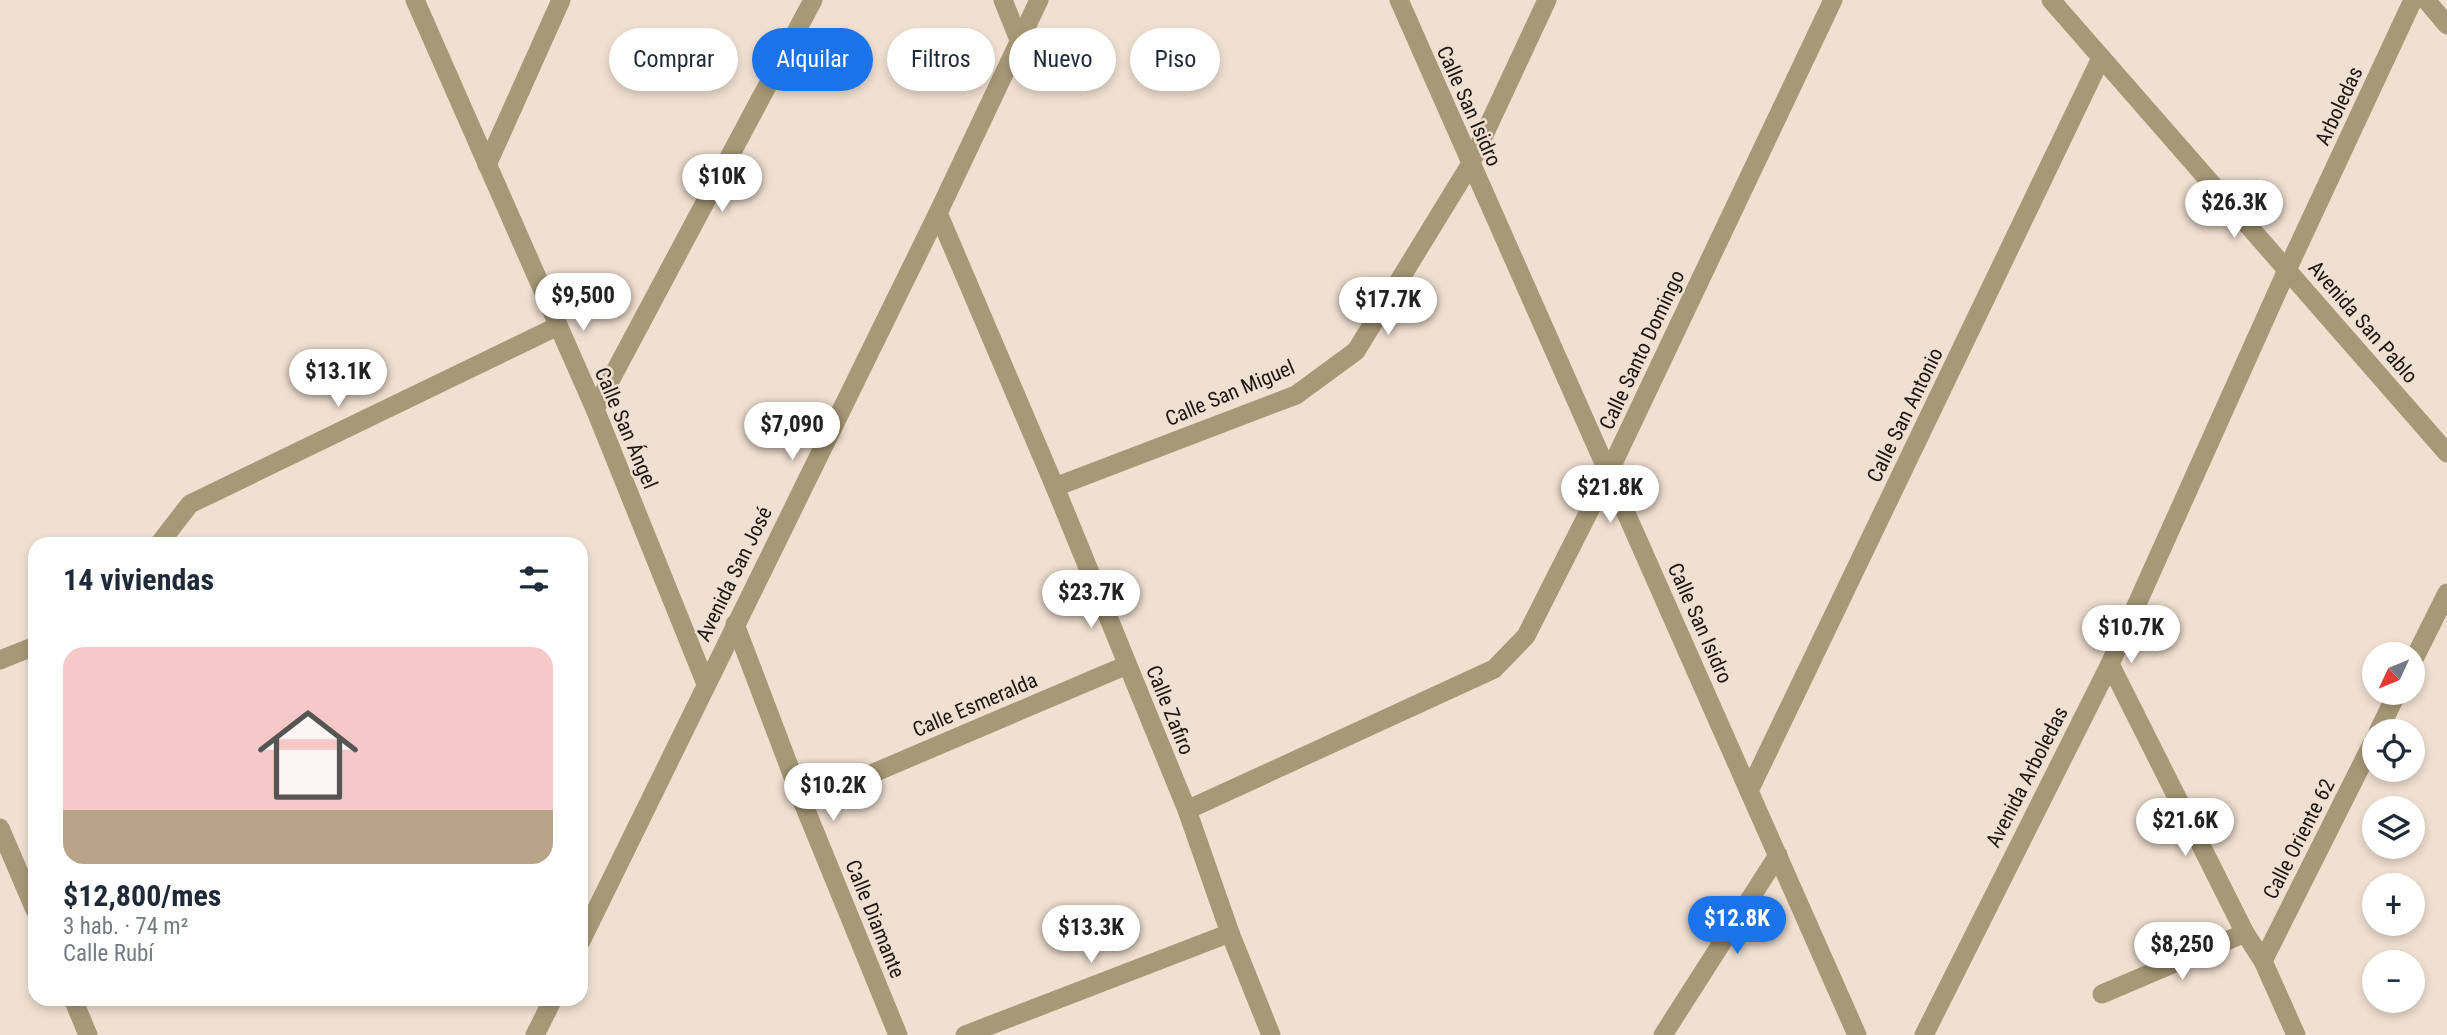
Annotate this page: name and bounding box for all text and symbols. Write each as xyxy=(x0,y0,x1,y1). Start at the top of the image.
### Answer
chip: Comprar xyxy=(609,28,738,91)
chip: Alquilar xyxy=(752,28,873,91)
chip: Filtros xyxy=(887,28,995,91)
chip: Nuevo xyxy=(1009,28,1116,91)
chip: Piso xyxy=(1130,28,1220,91)
street label: Calle San Isidro xyxy=(1432,42,1506,170)
street label: Arboledas xyxy=(2310,63,2368,149)
pin: $10K xyxy=(681,154,763,214)
text: $10K xyxy=(698,163,746,190)
pin: $26.3K xyxy=(2177,180,2291,240)
text: $26.3K xyxy=(2201,189,2267,216)
street label: Avenida San Pablo xyxy=(2303,256,2423,388)
street label: Calle Santo Domingo xyxy=(1595,267,1689,433)
pin: $9,500 xyxy=(526,274,640,333)
pin: $17.7K xyxy=(1331,278,1445,337)
text: $9,500 xyxy=(551,282,615,309)
text: $17.7K xyxy=(1355,286,1421,313)
street label: Calle San Antonio xyxy=(1862,344,1948,486)
pin: $13.1K xyxy=(281,350,395,409)
street label: Calle San Miguel xyxy=(1162,355,1298,431)
text: $13.1K xyxy=(305,358,371,385)
street label: Calle San Ángel xyxy=(590,364,662,492)
pin: $7,090 xyxy=(735,402,849,462)
text: $7,090 xyxy=(760,411,824,438)
pin: $21.8K xyxy=(1553,466,1667,525)
text: $21.8K xyxy=(1577,474,1643,501)
street label: Avenida San José xyxy=(691,503,777,645)
street label: Calle San Isidro xyxy=(1663,559,1737,687)
icon: filters xyxy=(515,560,553,598)
text: 14 viviendas xyxy=(63,562,214,597)
pin: $23.7K xyxy=(1034,570,1148,630)
text: $23.7K xyxy=(1058,579,1124,606)
pin: $10.7K xyxy=(2074,606,2188,665)
text: $10.7K xyxy=(2098,614,2164,641)
north arrow xyxy=(2362,642,2426,705)
map controls xyxy=(2362,642,2425,1013)
street label: Calle Zafiro xyxy=(1141,662,1199,758)
street label: Calle Esmeralda xyxy=(909,668,1041,742)
icon: home xyxy=(245,692,371,818)
street label: Avenida Arboledas xyxy=(1981,703,2073,851)
button: locate xyxy=(2362,719,2425,782)
pin: $10.2K xyxy=(776,764,890,823)
text: $10.2K xyxy=(800,772,866,799)
street label: Calle Oriente 62 xyxy=(2258,775,2340,903)
button: layers xyxy=(2362,796,2425,859)
pin: $21.6K xyxy=(2128,798,2242,858)
text: $21.6K xyxy=(2152,807,2218,834)
street label: Calle Diamante xyxy=(840,856,910,982)
button: + xyxy=(2362,873,2425,936)
text: $12,800/mes xyxy=(63,878,222,913)
pin: $12.8K xyxy=(1680,897,1794,956)
text: $12.8K xyxy=(1704,905,1770,932)
pin: $13.3K xyxy=(1034,906,1148,965)
text: 3 hab. · 74 m² xyxy=(63,913,188,940)
text: $13.3K xyxy=(1058,914,1124,941)
pin: $8,250 xyxy=(2125,922,2239,982)
text: $8,250 xyxy=(2150,931,2214,958)
text: Calle Rubí xyxy=(63,940,154,967)
button: − xyxy=(2362,950,2425,1013)

